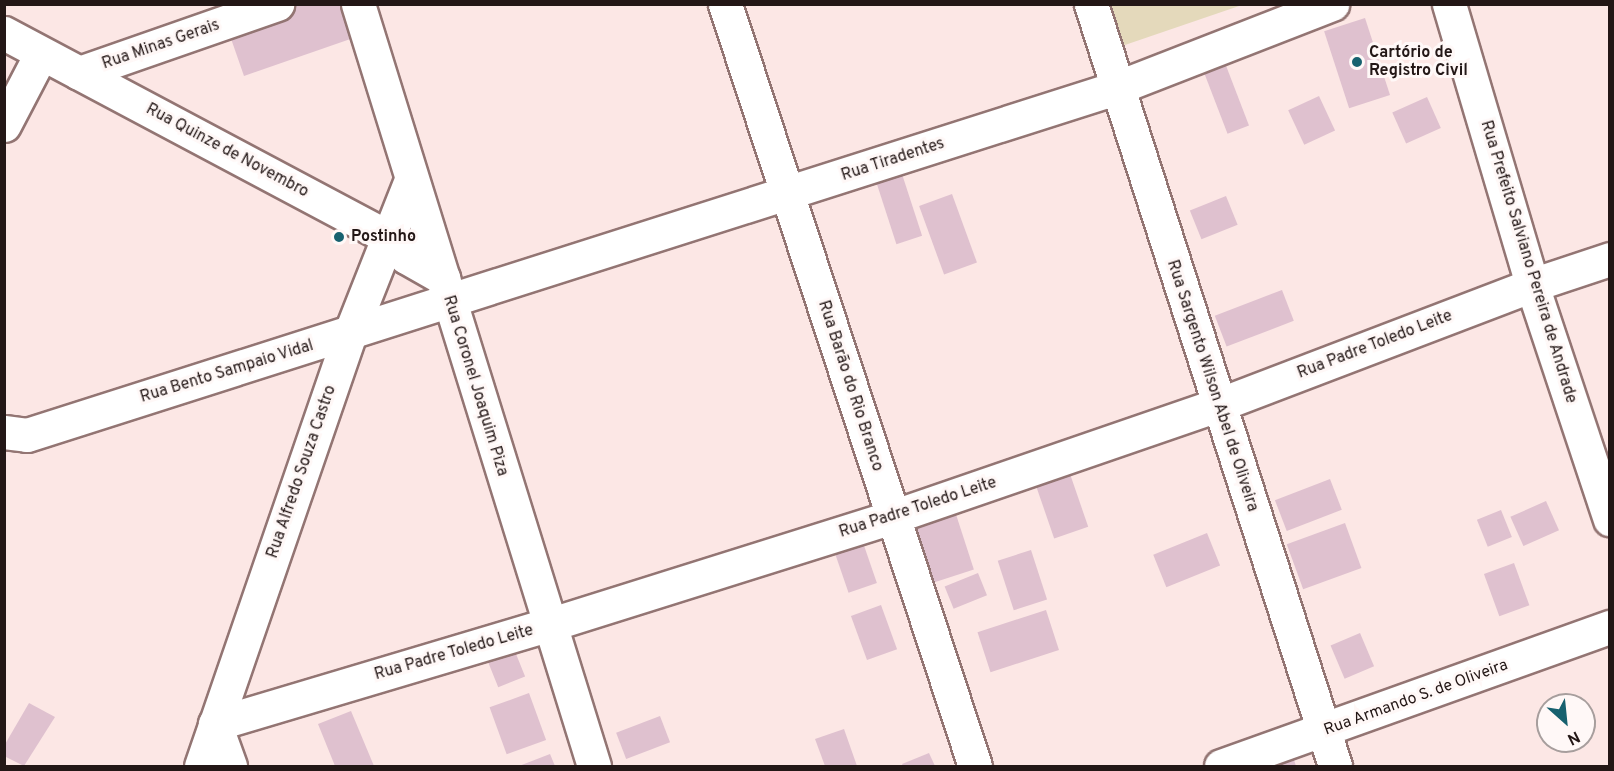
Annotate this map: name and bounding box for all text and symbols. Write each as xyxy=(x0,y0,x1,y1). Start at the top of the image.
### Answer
street label: Rua Minas Gerais xyxy=(100,16,222,74)
place label: Cartório de Registro Civil xyxy=(1369,43,1468,81)
marker: Cartório de Registro Civil xyxy=(1350,55,1364,69)
street label: Rua Quinze de Novembro xyxy=(142,100,312,202)
street label: Rua Prefeito Salviano Pereira de Andrade xyxy=(1476,118,1580,406)
street label: Rua Tiradentes xyxy=(839,134,947,186)
place label: Postinho xyxy=(351,227,416,247)
marker: Postinho xyxy=(332,230,346,244)
street label: Rua Sargento Wilson Abel de Oliveira xyxy=(1162,257,1262,515)
street label: Rua Coronel Joaquim Piza xyxy=(438,293,512,479)
street label: Rua Barão do Rio Branco xyxy=(813,298,887,474)
street label: Rua Padre Toledo Leite xyxy=(1295,306,1455,384)
street label: Rua Bento Sampaio Vidal xyxy=(138,336,316,408)
street label: Rua Alfredo Souza Castro xyxy=(263,383,341,561)
street label: Rua Padre Toledo Leite xyxy=(837,473,999,543)
street label: Rua Padre Toledo Leite xyxy=(372,621,536,685)
street label: Rua Armando S. de Oliveira xyxy=(1321,656,1511,740)
north arrow xyxy=(1536,693,1596,753)
text: N xyxy=(1564,726,1583,749)

